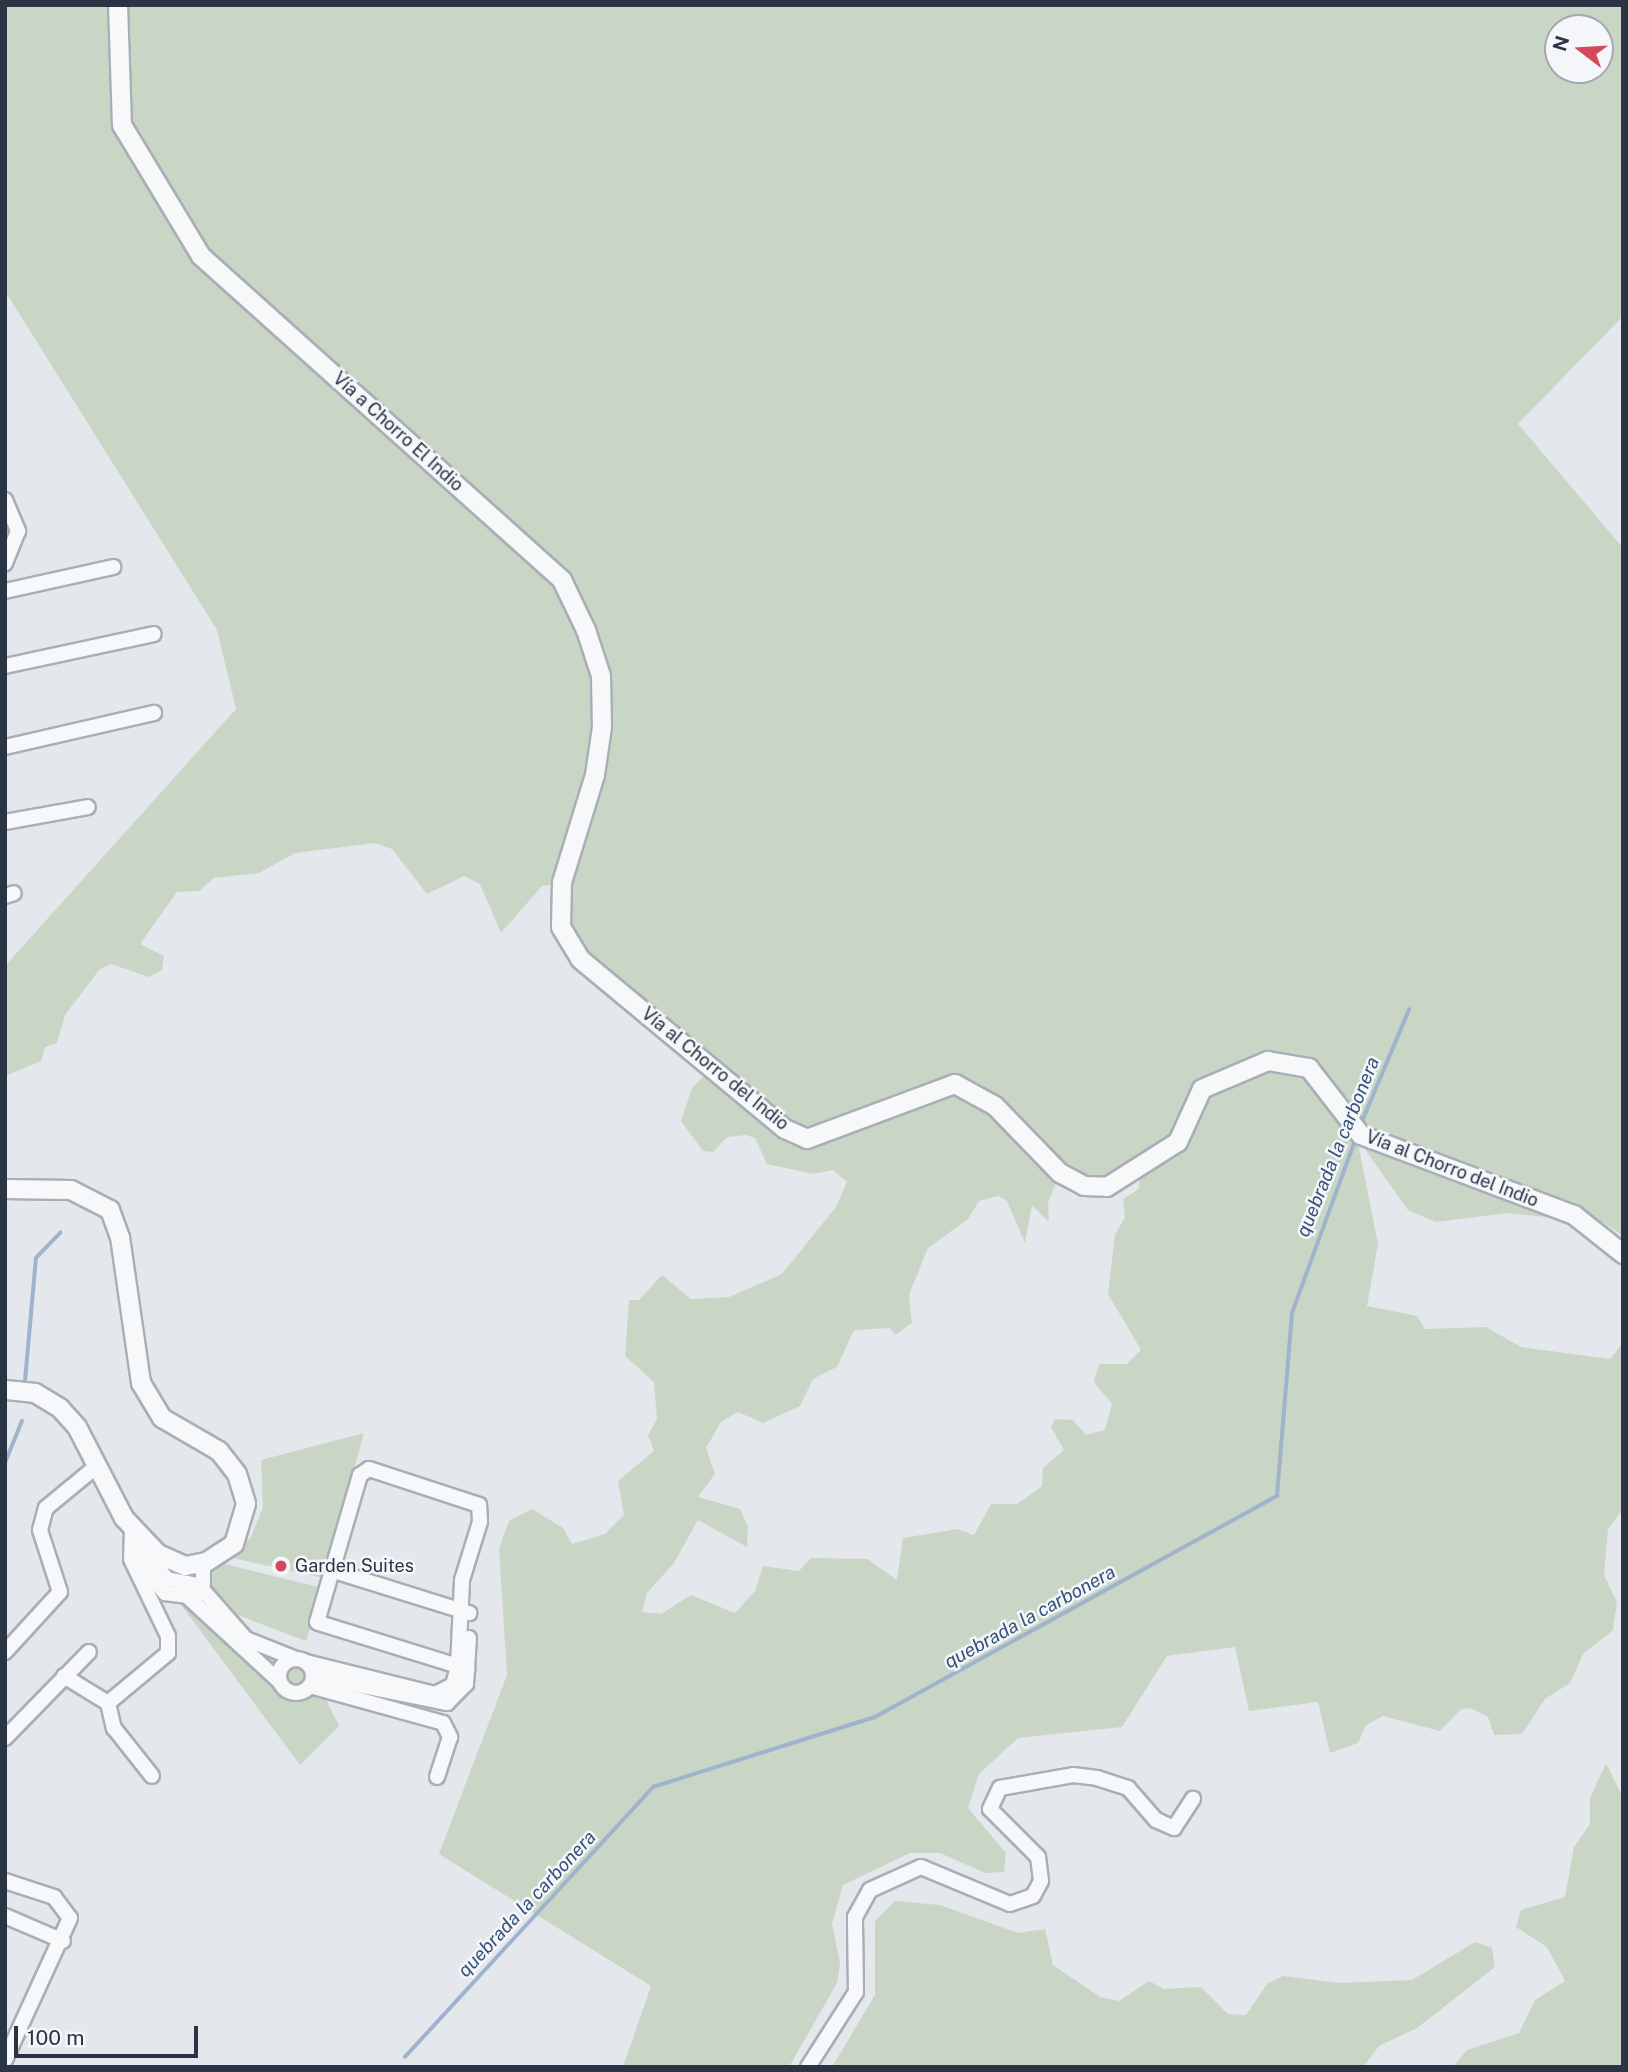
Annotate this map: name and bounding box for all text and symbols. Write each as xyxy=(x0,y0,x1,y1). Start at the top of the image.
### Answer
north arrow xyxy=(1544,14,1614,84)
text: N xyxy=(1548,33,1574,54)
street label: Vía a Chorro El Indio xyxy=(328,368,468,496)
street label: Vía al Chorro del Indio xyxy=(637,1003,793,1135)
water label: quebrada la carbonera xyxy=(1291,1054,1385,1240)
street label: Vía al Chorro del Indio xyxy=(1362,1126,1542,1212)
place label: Garden Suites xyxy=(295,1555,414,1577)
marker: Garden Suites xyxy=(273,1558,289,1574)
water label: quebrada la carbonera xyxy=(940,1560,1120,1674)
water label: quebrada la carbonera xyxy=(453,1826,601,1982)
scale bar xyxy=(18,2012,201,2056)
text: 100 m xyxy=(27,2025,84,2050)

